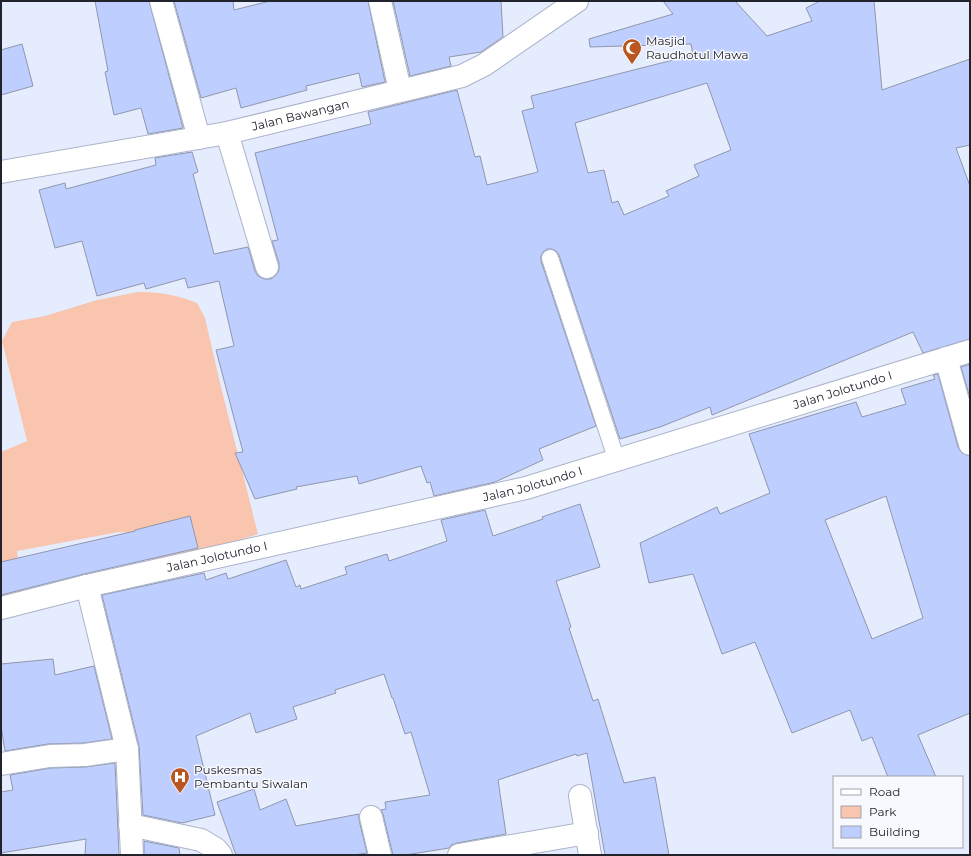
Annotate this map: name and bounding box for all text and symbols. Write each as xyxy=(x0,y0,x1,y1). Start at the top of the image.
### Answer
place label: Masjid Raudhotul Mawa xyxy=(646,33,749,62)
mosque icon: Masjid Raudhotul Mawa xyxy=(621,37,643,65)
street label: Jalan Bawangan xyxy=(249,96,351,134)
street label: Jalan Jolotundo I xyxy=(790,368,894,412)
street label: Jalan Jolotundo I xyxy=(480,463,584,505)
street label: Jalan Jolotundo I xyxy=(164,538,269,575)
place label: Puskesmas Pembantu Siwalan xyxy=(194,762,308,791)
hospital icon: Puskesmas Pembantu Siwalan xyxy=(169,766,191,794)
legend xyxy=(833,776,963,848)
text: Road xyxy=(869,784,900,799)
text: Park xyxy=(869,804,897,819)
text: Building xyxy=(869,824,920,839)

